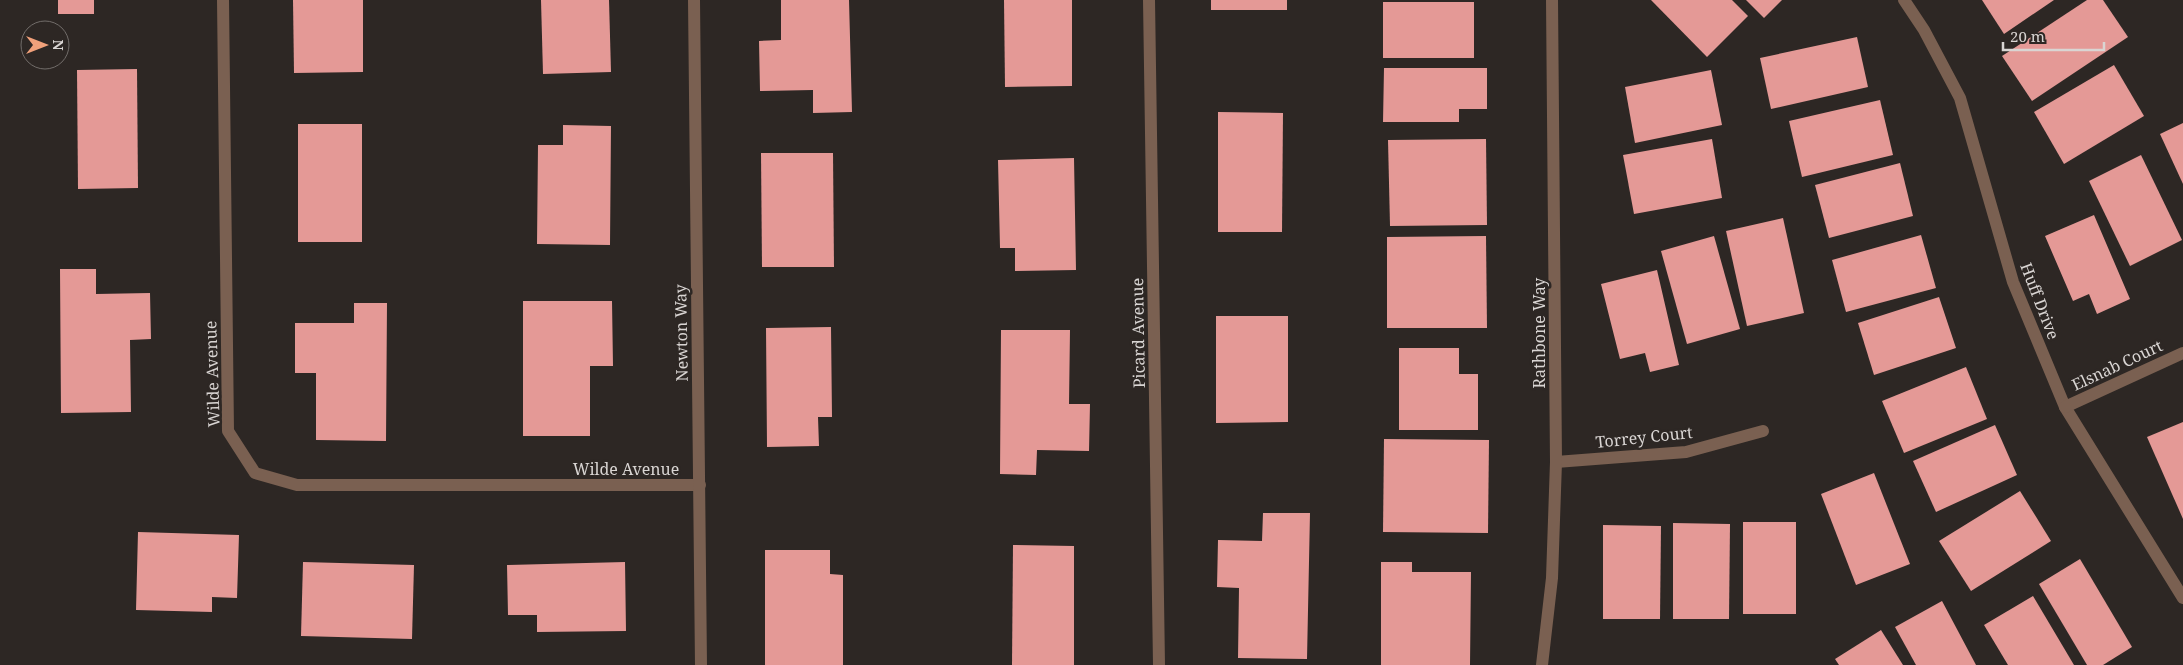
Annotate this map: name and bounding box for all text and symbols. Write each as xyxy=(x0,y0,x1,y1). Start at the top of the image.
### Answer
north arrow xyxy=(20,20,70,70)
scale bar xyxy=(2003,20,2104,52)
text: 20 m xyxy=(2010,26,2045,46)
text: N xyxy=(49,39,68,51)
street label: Huff Drive xyxy=(2015,260,2065,342)
street label: Rathbone Way xyxy=(1528,277,1550,388)
street label: Picard Avenue xyxy=(1126,278,1150,388)
street label: Newton Way xyxy=(669,283,693,382)
street label: Wilde Avenue xyxy=(199,320,225,428)
street label: Elsnab Court xyxy=(2068,334,2166,396)
street label: Torrey Court xyxy=(1594,421,1694,453)
street label: Wilde Avenue xyxy=(573,458,679,480)

